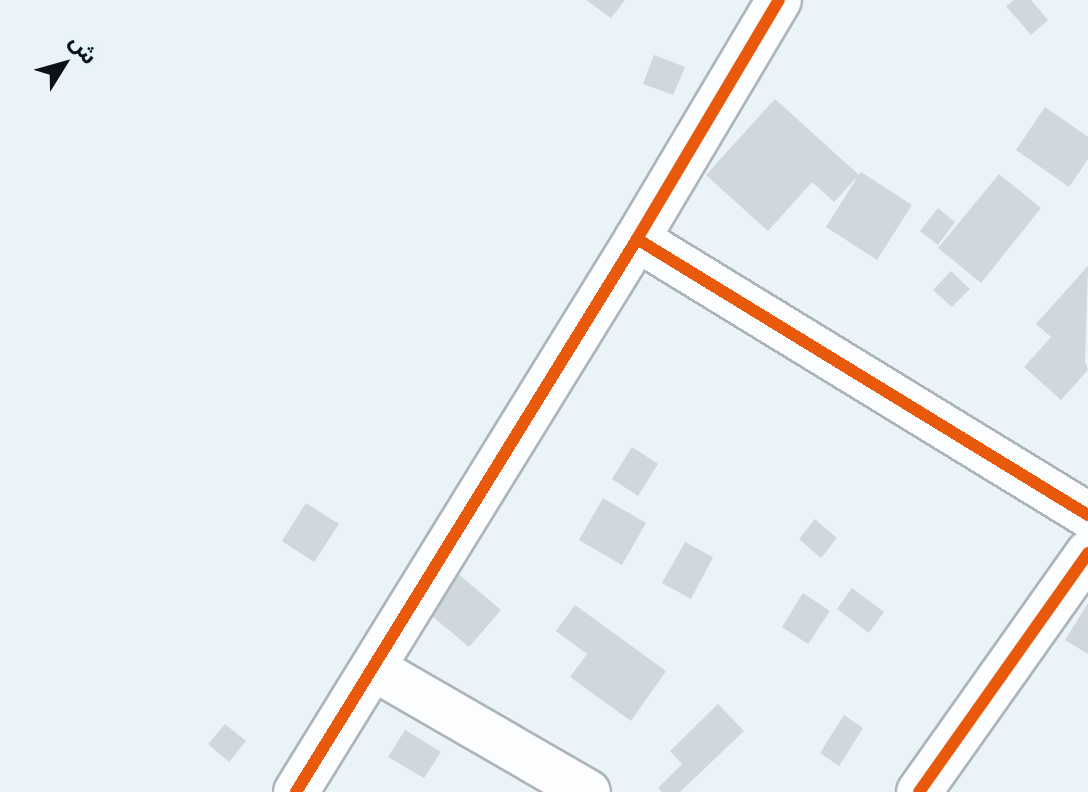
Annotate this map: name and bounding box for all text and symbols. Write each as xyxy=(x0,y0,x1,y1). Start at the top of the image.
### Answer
north arrow xyxy=(24,24,104,104)
text: ش xyxy=(64,30,103,69)

